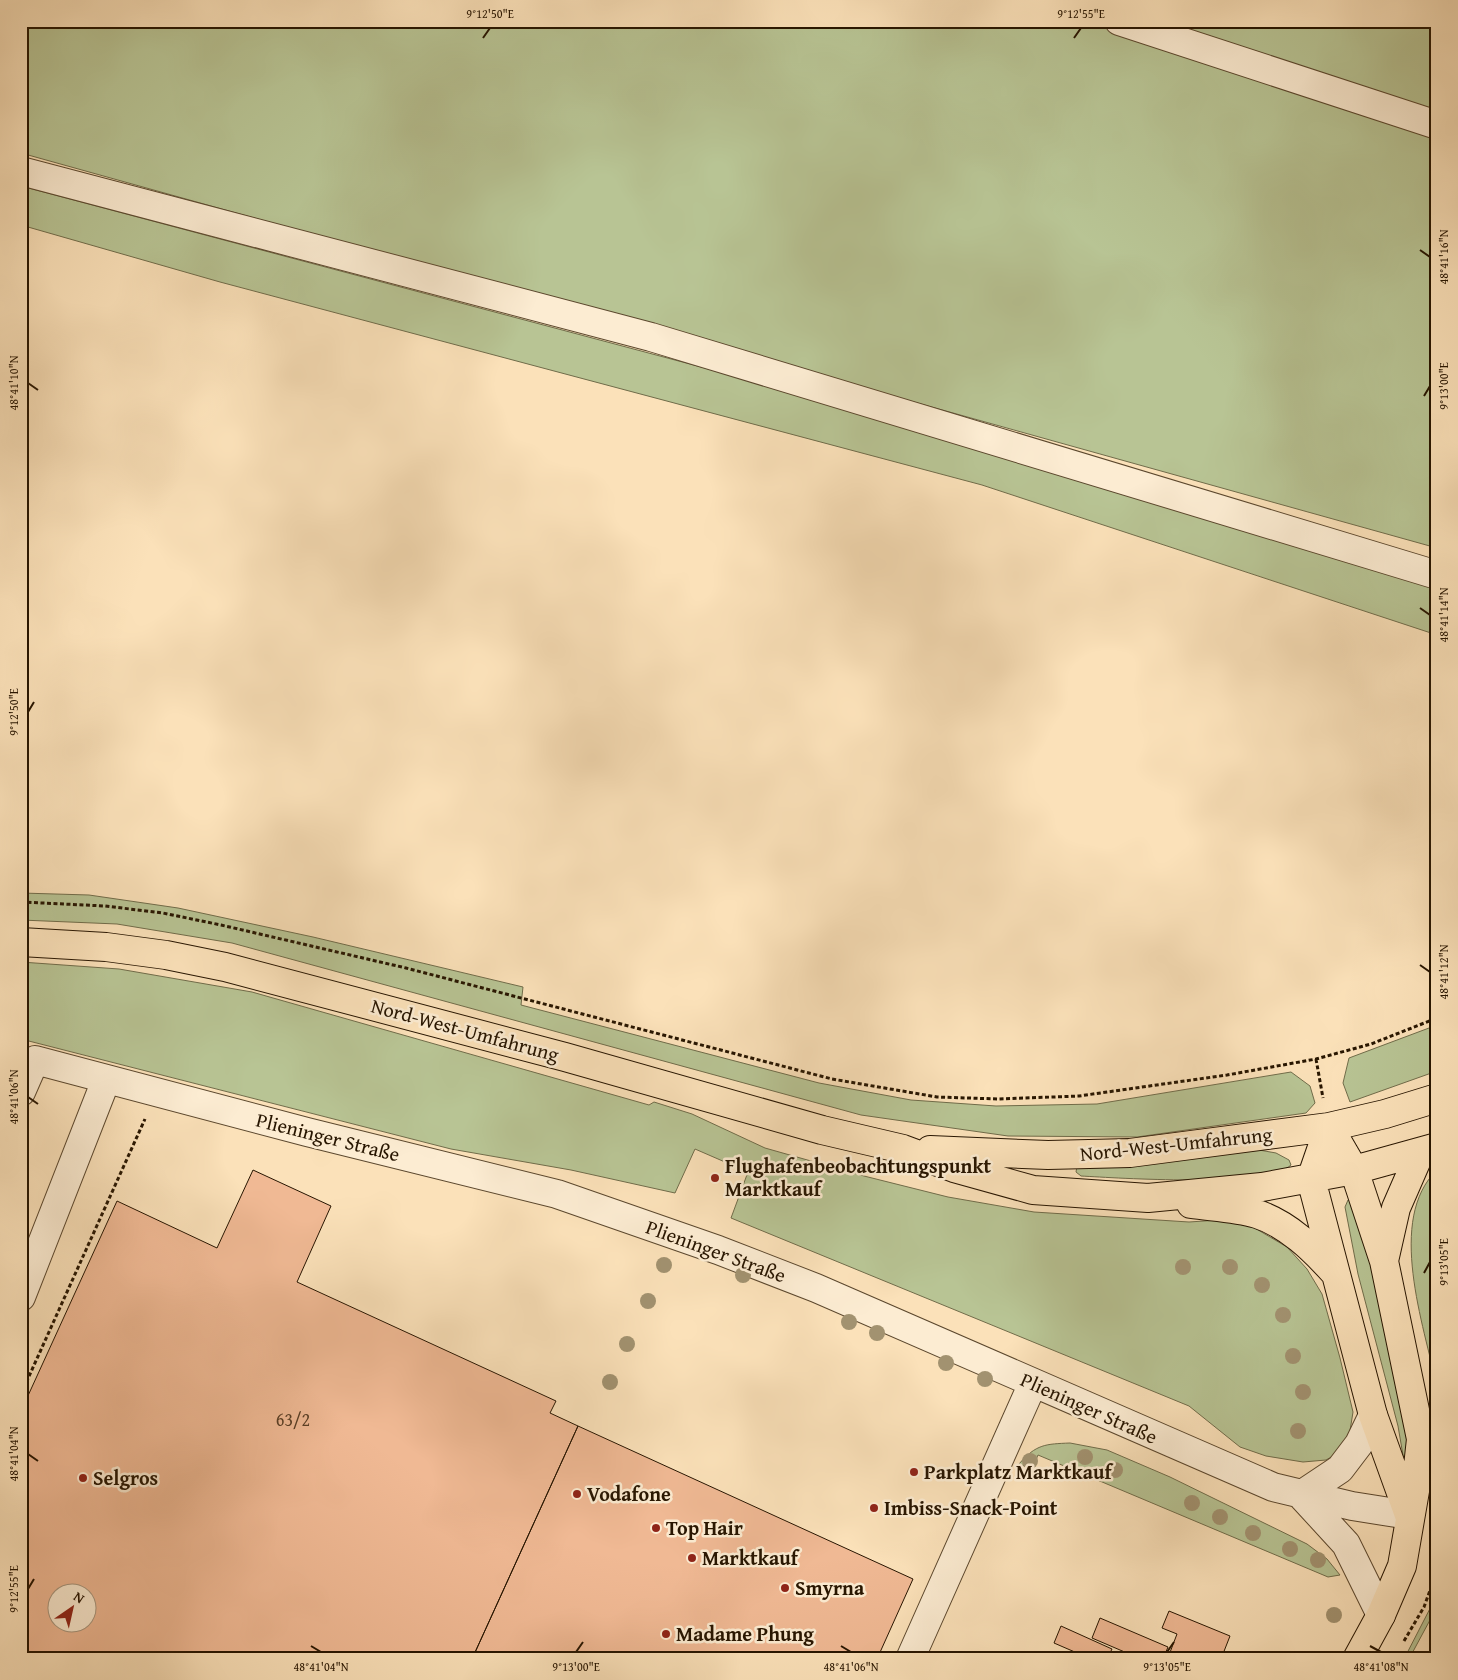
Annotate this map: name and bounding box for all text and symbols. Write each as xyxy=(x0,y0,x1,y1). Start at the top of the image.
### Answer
text: 9°12'50"E xyxy=(466,5,514,22)
text: 9°12'55"E xyxy=(1057,5,1105,22)
text: 48°41'16"N xyxy=(1435,229,1452,285)
text: 48°41'10"N xyxy=(5,355,22,411)
text: 9°13'00"E xyxy=(1435,362,1452,410)
text: 48°41'14"N xyxy=(1435,587,1452,643)
text: 9°12'50"E xyxy=(5,688,22,736)
text: 48°41'12"N xyxy=(1435,944,1452,1000)
street label: Nord-West-Umfahrung xyxy=(368,991,562,1069)
text: 48°41'06"N xyxy=(5,1069,22,1125)
street label: Plieninger Straße xyxy=(253,1105,403,1168)
street label: Nord-West-Umfahrung xyxy=(1078,1119,1274,1168)
place label: Flughafenbeobachtungspunkt Marktkauf xyxy=(725,1151,992,1203)
marker: Flughafenbeobachtungspunkt Marktkauf xyxy=(709,1172,721,1184)
street label: Plieninger Straße xyxy=(642,1212,790,1289)
text: 9°13'05"E xyxy=(1435,1238,1452,1286)
street label: Plieninger Straße xyxy=(1016,1364,1162,1451)
house number: 63/2 xyxy=(276,1406,310,1433)
text: 48°41'04"N xyxy=(5,1426,22,1482)
place label: Parkplatz Marktkauf xyxy=(924,1457,1113,1486)
place label: Selgros xyxy=(93,1463,158,1492)
marker: Parkplatz Marktkauf xyxy=(908,1466,920,1478)
marker: Selgros xyxy=(77,1472,89,1484)
place label: Vodafone xyxy=(587,1479,671,1508)
marker: Vodafone xyxy=(571,1488,583,1500)
place label: Imbiss-Snack-Point xyxy=(884,1493,1058,1522)
marker: Imbiss-Snack-Point xyxy=(868,1502,880,1514)
place label: Top Hair xyxy=(666,1513,743,1542)
marker: Top Hair xyxy=(650,1522,662,1534)
place label: Marktkauf xyxy=(702,1543,800,1572)
marker: Marktkauf xyxy=(686,1552,698,1564)
text: 9°12'55"E xyxy=(5,1565,22,1613)
place label: Smyrna xyxy=(795,1573,865,1602)
north arrow xyxy=(48,1582,98,1632)
marker: Smyrna xyxy=(779,1582,791,1594)
text: N xyxy=(70,1586,89,1608)
place label: Madame Phung xyxy=(676,1619,814,1648)
marker: Madame Phung xyxy=(660,1628,672,1640)
text: 48°41'04"N xyxy=(293,1658,349,1675)
text: 9°13'00"E xyxy=(552,1658,600,1675)
text: 48°41'06"N xyxy=(823,1658,879,1675)
text: 9°13'05"E xyxy=(1143,1658,1191,1675)
text: 48°41'08"N xyxy=(1353,1658,1409,1675)

